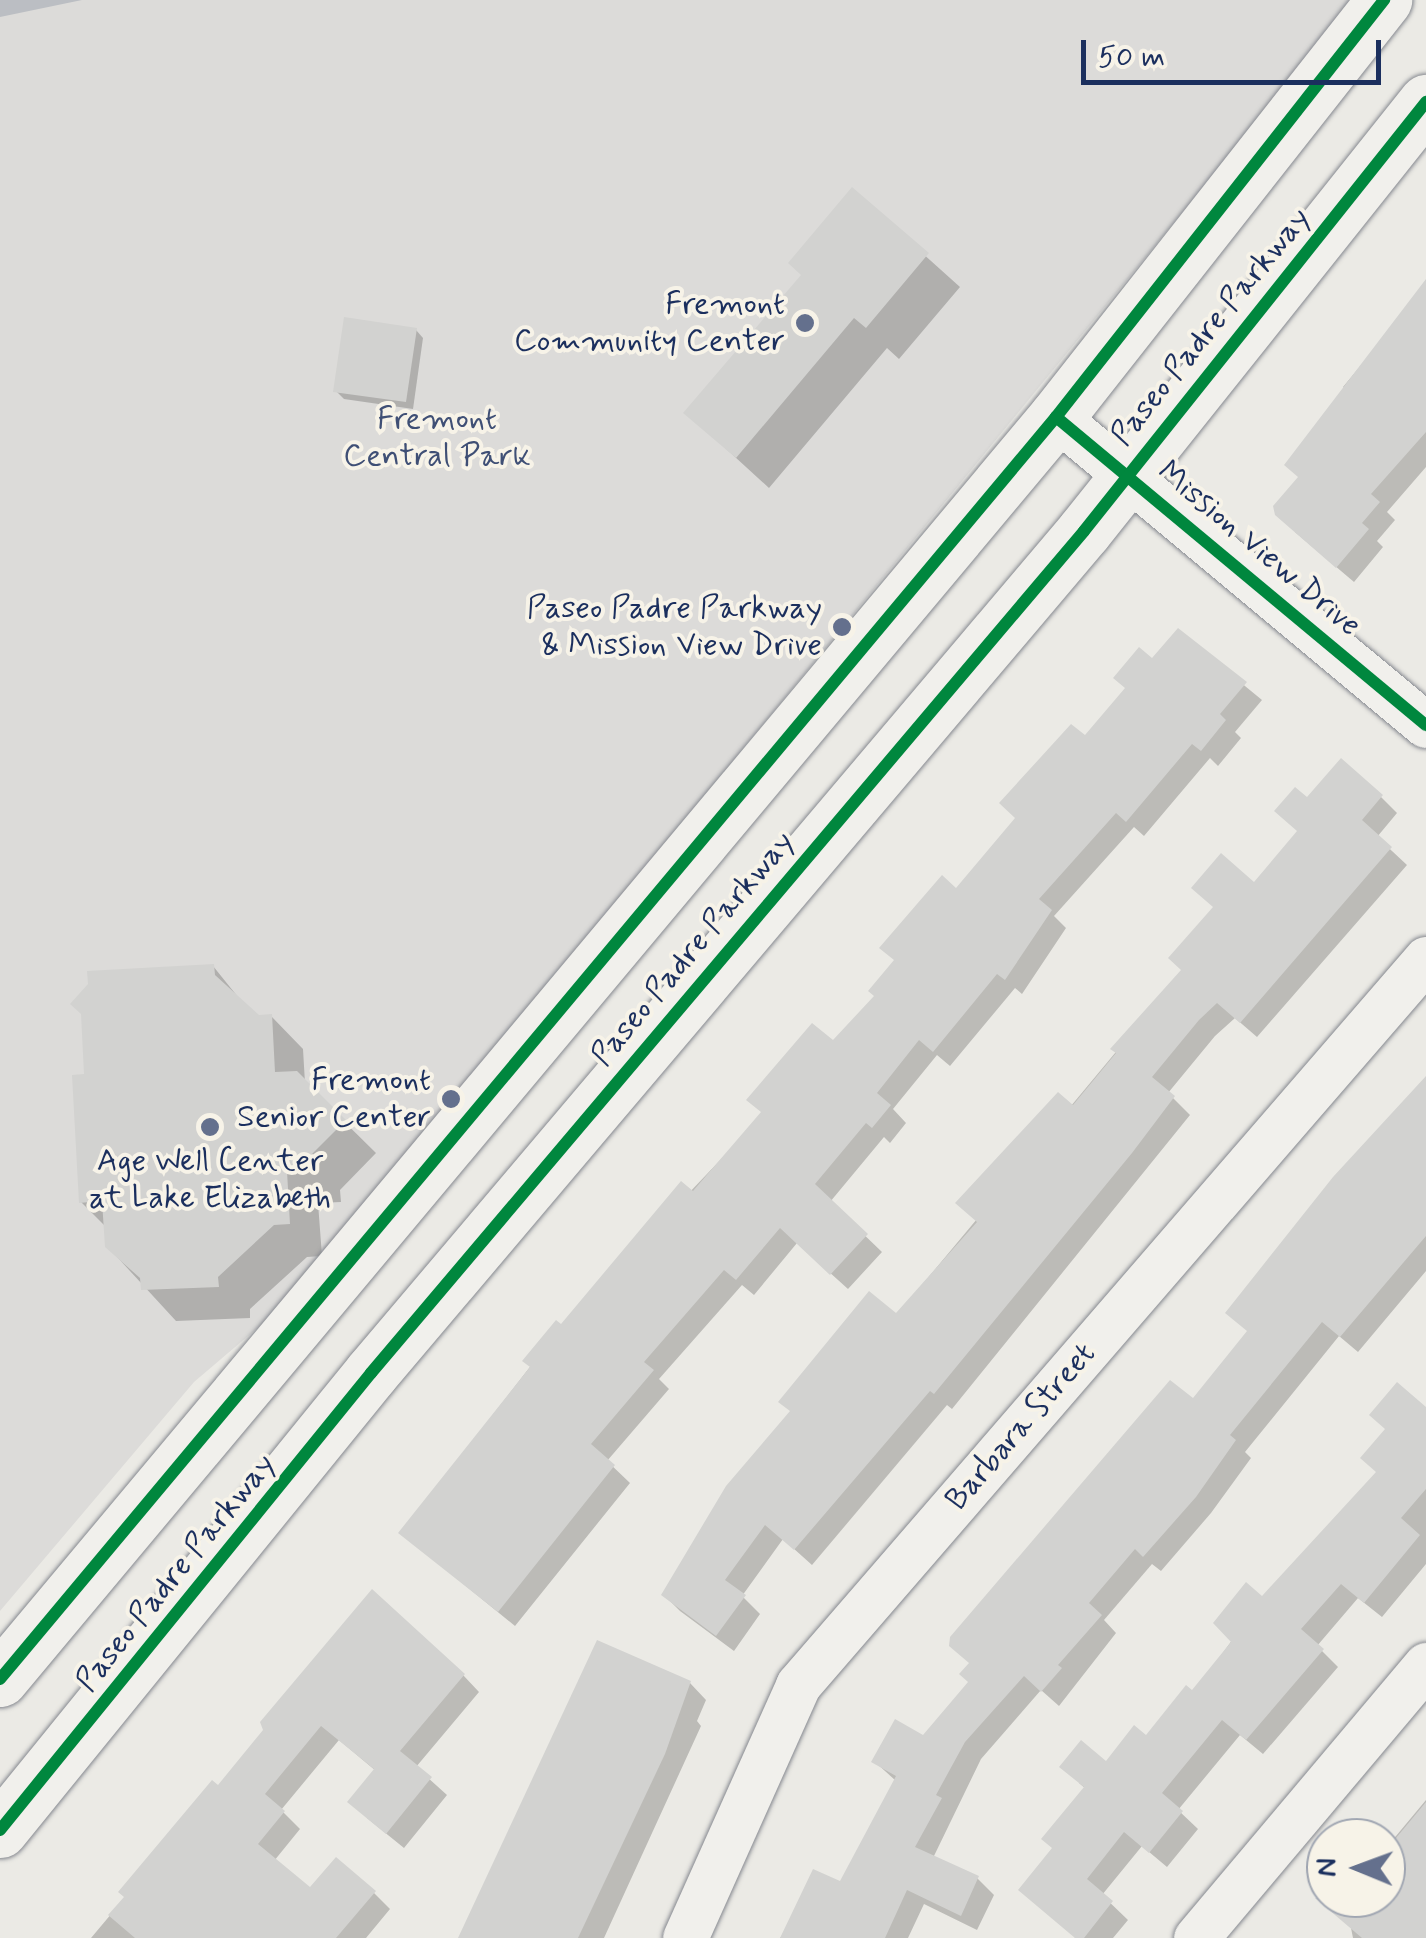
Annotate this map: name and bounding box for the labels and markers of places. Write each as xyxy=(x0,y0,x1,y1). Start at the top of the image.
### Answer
place label: Fremont Community Center xyxy=(514,286,785,361)
marker: Fremont Community Center xyxy=(794,312,816,334)
place label: Paseo Padre Parkway & Mission View Drive xyxy=(531,590,822,665)
marker: Paseo Padre Parkway & Mission View Drive xyxy=(831,616,853,638)
place label: Fremont Senior Center xyxy=(237,1062,431,1137)
marker: Fremont Senior Center xyxy=(440,1088,462,1110)
marker: Age Well Center at Lake Elizabeth xyxy=(199,1116,221,1138)
place label: Age Well Center at Lake Elizabeth xyxy=(86,1143,334,1218)

